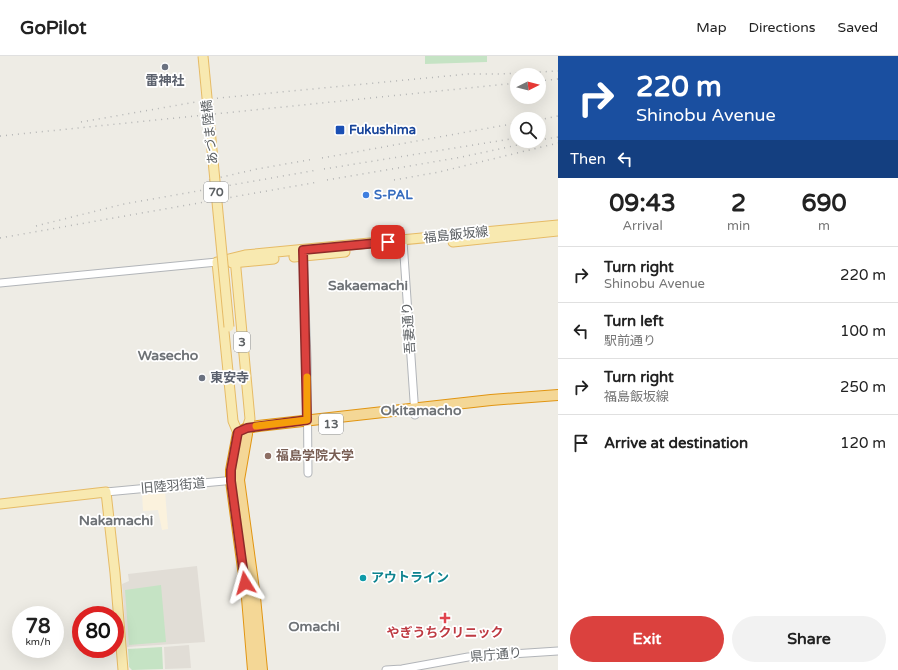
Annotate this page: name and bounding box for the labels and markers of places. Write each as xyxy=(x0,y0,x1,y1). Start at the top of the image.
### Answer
marker: 雷神社 xyxy=(160,62,170,72)
place label: 雷神社 xyxy=(145,73,185,89)
place label: Fukushima xyxy=(349,122,416,138)
marker: Fukushima xyxy=(334,124,346,136)
place label: S-PAL xyxy=(374,187,413,203)
marker: S-PAL xyxy=(361,190,371,200)
pin xyxy=(371,225,405,259)
place label: 東安寺 xyxy=(210,370,249,386)
marker: 東安寺 xyxy=(197,373,207,383)
place label: 福島学院大学 xyxy=(276,448,354,464)
marker: 福島学院大学 xyxy=(263,451,273,461)
place label: アウトライン xyxy=(371,570,449,586)
marker: アウトライン xyxy=(358,573,368,583)
marker: やぎうちクリニック xyxy=(439,612,451,624)
place label: やぎうちクリニック xyxy=(386,625,504,641)

